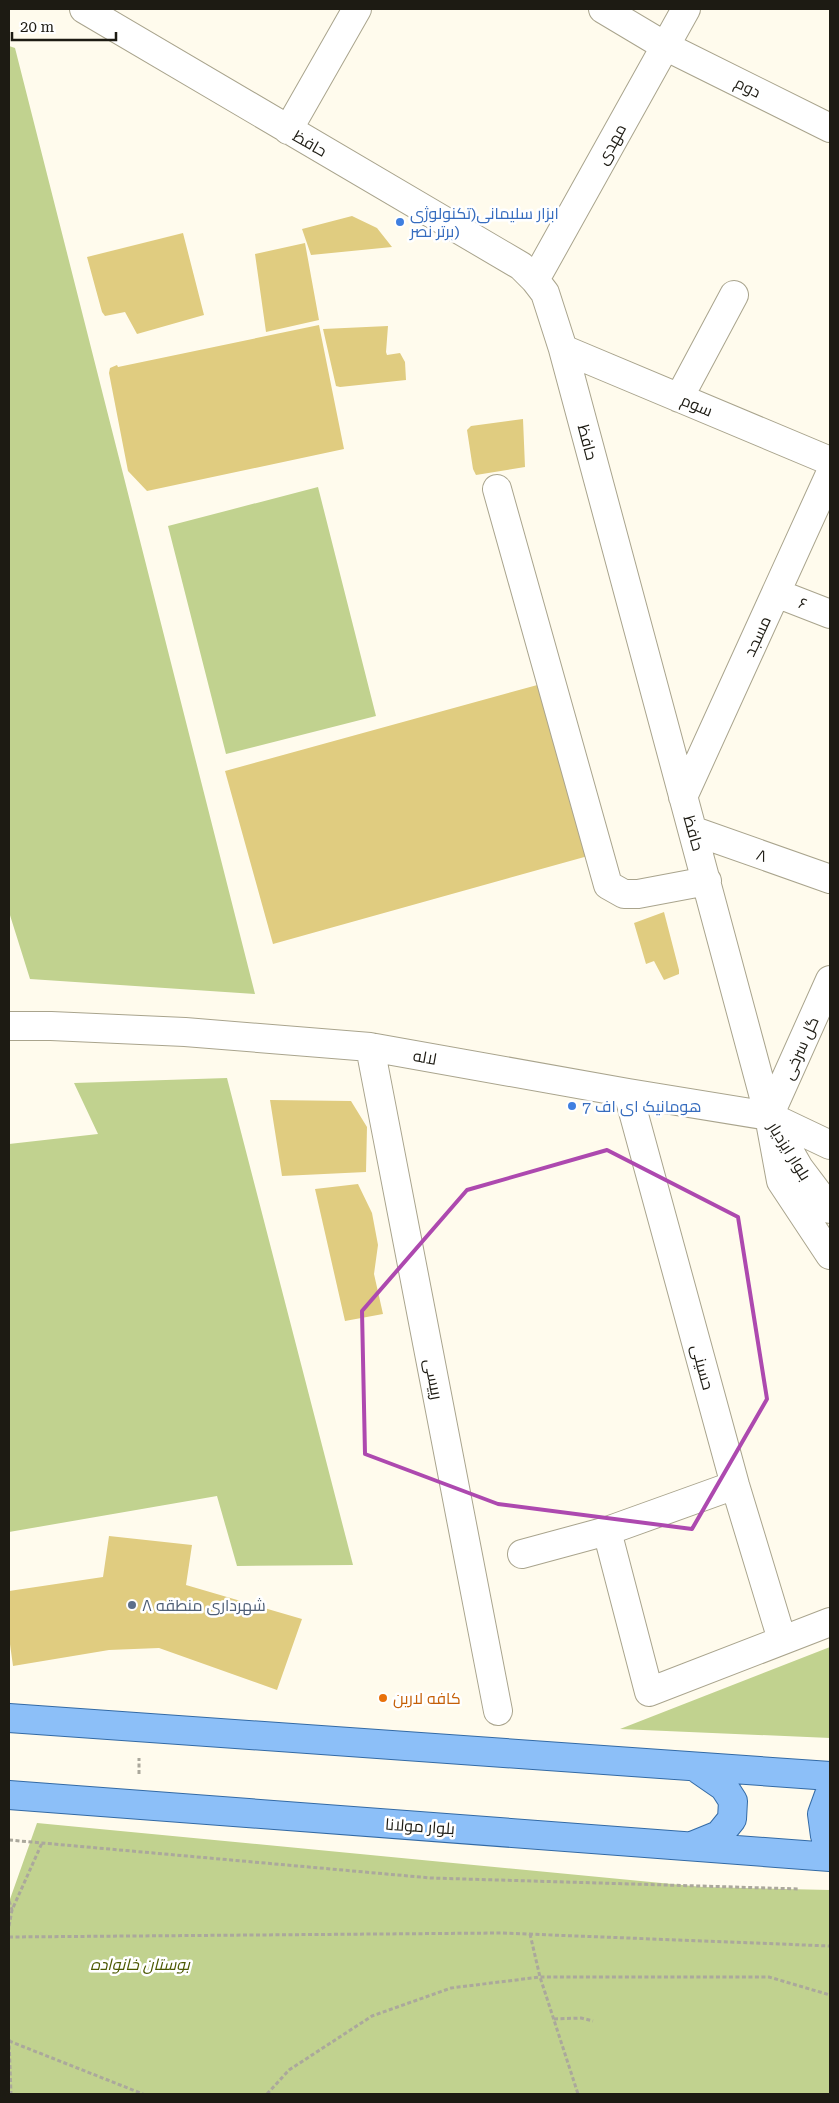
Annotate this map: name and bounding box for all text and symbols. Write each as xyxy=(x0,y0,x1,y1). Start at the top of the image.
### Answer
scale bar xyxy=(12,10,116,42)
text: 20 m xyxy=(20,18,55,36)
street label: دوم xyxy=(731,73,764,104)
street label: مهدی xyxy=(593,121,631,168)
street label: حافظ xyxy=(289,126,330,161)
place label: ابزار سلیمانی(تکنولوژی برتر نصر) xyxy=(409,204,559,241)
marker: ابزار سلیمانی(تکنولوژی برتر نصر) xyxy=(394,216,406,228)
street label: سوم xyxy=(677,390,715,422)
street label: حافظ xyxy=(574,422,601,462)
street label: ۶ xyxy=(796,593,810,614)
street label: مسجد xyxy=(740,613,775,659)
street label: حافظ xyxy=(679,813,708,853)
street label: ۸ xyxy=(754,845,770,866)
street label: گل سرخی xyxy=(778,1014,824,1083)
street label: لاله xyxy=(411,1046,438,1069)
place label: هومانیک ای اف 7 xyxy=(582,1097,702,1117)
marker: هومانیک ای اف 7 xyxy=(566,1100,578,1112)
street label: بلوار ایزدیار xyxy=(764,1118,815,1184)
street label: حسینی xyxy=(686,1342,718,1392)
street label: رییسی xyxy=(419,1357,447,1401)
place label: شهرداری منطقه ۸ xyxy=(142,1596,266,1616)
marker: شهرداری منطقه ۸ xyxy=(126,1599,138,1611)
place label: کافه لارین xyxy=(393,1689,461,1709)
marker: کافه لارین xyxy=(377,1692,389,1704)
street label: بلوار مولانا xyxy=(384,1815,455,1838)
park label: بوستان خانواده xyxy=(90,1955,190,1974)

